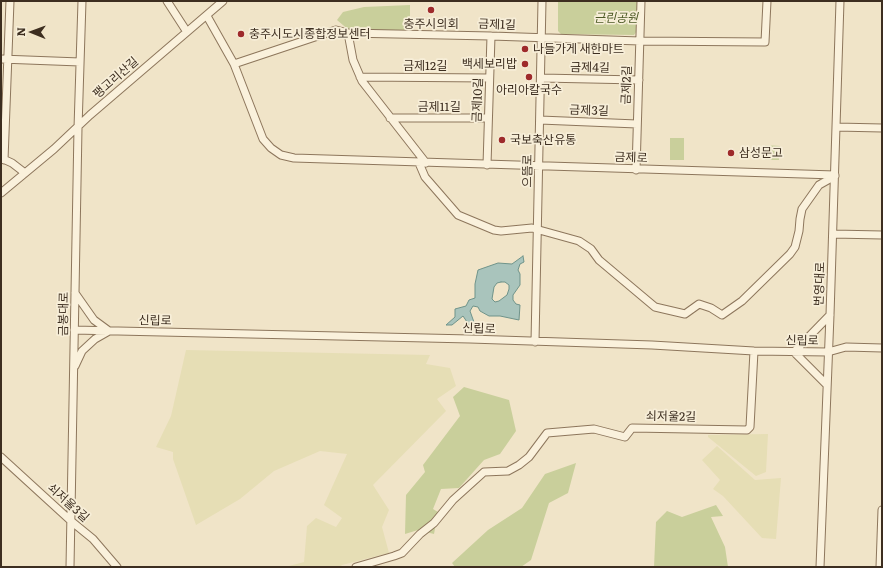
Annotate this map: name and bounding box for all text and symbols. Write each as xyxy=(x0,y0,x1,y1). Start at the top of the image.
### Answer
marker: 충주시의회 xyxy=(426,5,436,15)
park label: 근린공원 xyxy=(594,11,638,25)
north arrow xyxy=(12,12,52,52)
place label: 충주시의회 xyxy=(403,17,459,31)
street label: 금제1길 xyxy=(478,17,516,33)
text: N xyxy=(12,27,28,37)
place label: 충주시도시종합정보센터 xyxy=(249,27,370,41)
marker: 충주시도시종합정보센터 xyxy=(236,29,246,39)
place label: 나들가게 새한마트 xyxy=(533,42,624,56)
marker: 나들가게 새한마트 xyxy=(520,44,530,54)
street label: 팽고리산길 xyxy=(90,54,142,102)
place label: 백세보리밥 xyxy=(462,57,517,71)
street label: 금제12길 xyxy=(403,59,447,73)
marker: 백세보리밥 xyxy=(520,59,530,69)
street label: 금제4길 xyxy=(570,60,610,76)
street label: 금제2길 xyxy=(619,65,635,105)
marker: 아리아칼국수 xyxy=(524,72,534,82)
street label: 금제10길 xyxy=(470,77,486,123)
place label: 아리아칼국수 xyxy=(496,83,562,97)
street label: 금제11길 xyxy=(418,100,460,114)
street label: 금제3길 xyxy=(569,103,609,119)
place label: 국보축산유통 xyxy=(510,133,576,147)
marker: 국보축산유통 xyxy=(497,135,507,145)
place label: 삼성문고 xyxy=(739,146,783,160)
marker: 삼성문고 xyxy=(726,148,736,158)
street label: 금제로 xyxy=(614,150,648,166)
street label: 으뜸로 xyxy=(521,154,535,188)
street label: 번영대로 xyxy=(812,262,828,306)
street label: 금봉대로 xyxy=(56,292,72,336)
street label: 신립로 xyxy=(138,314,172,328)
street label: 신립로 xyxy=(462,321,496,337)
street label: 신립로 xyxy=(785,334,819,348)
street label: 쇠저울2길 xyxy=(646,409,696,425)
street label: 쇠저울3길 xyxy=(44,481,92,525)

